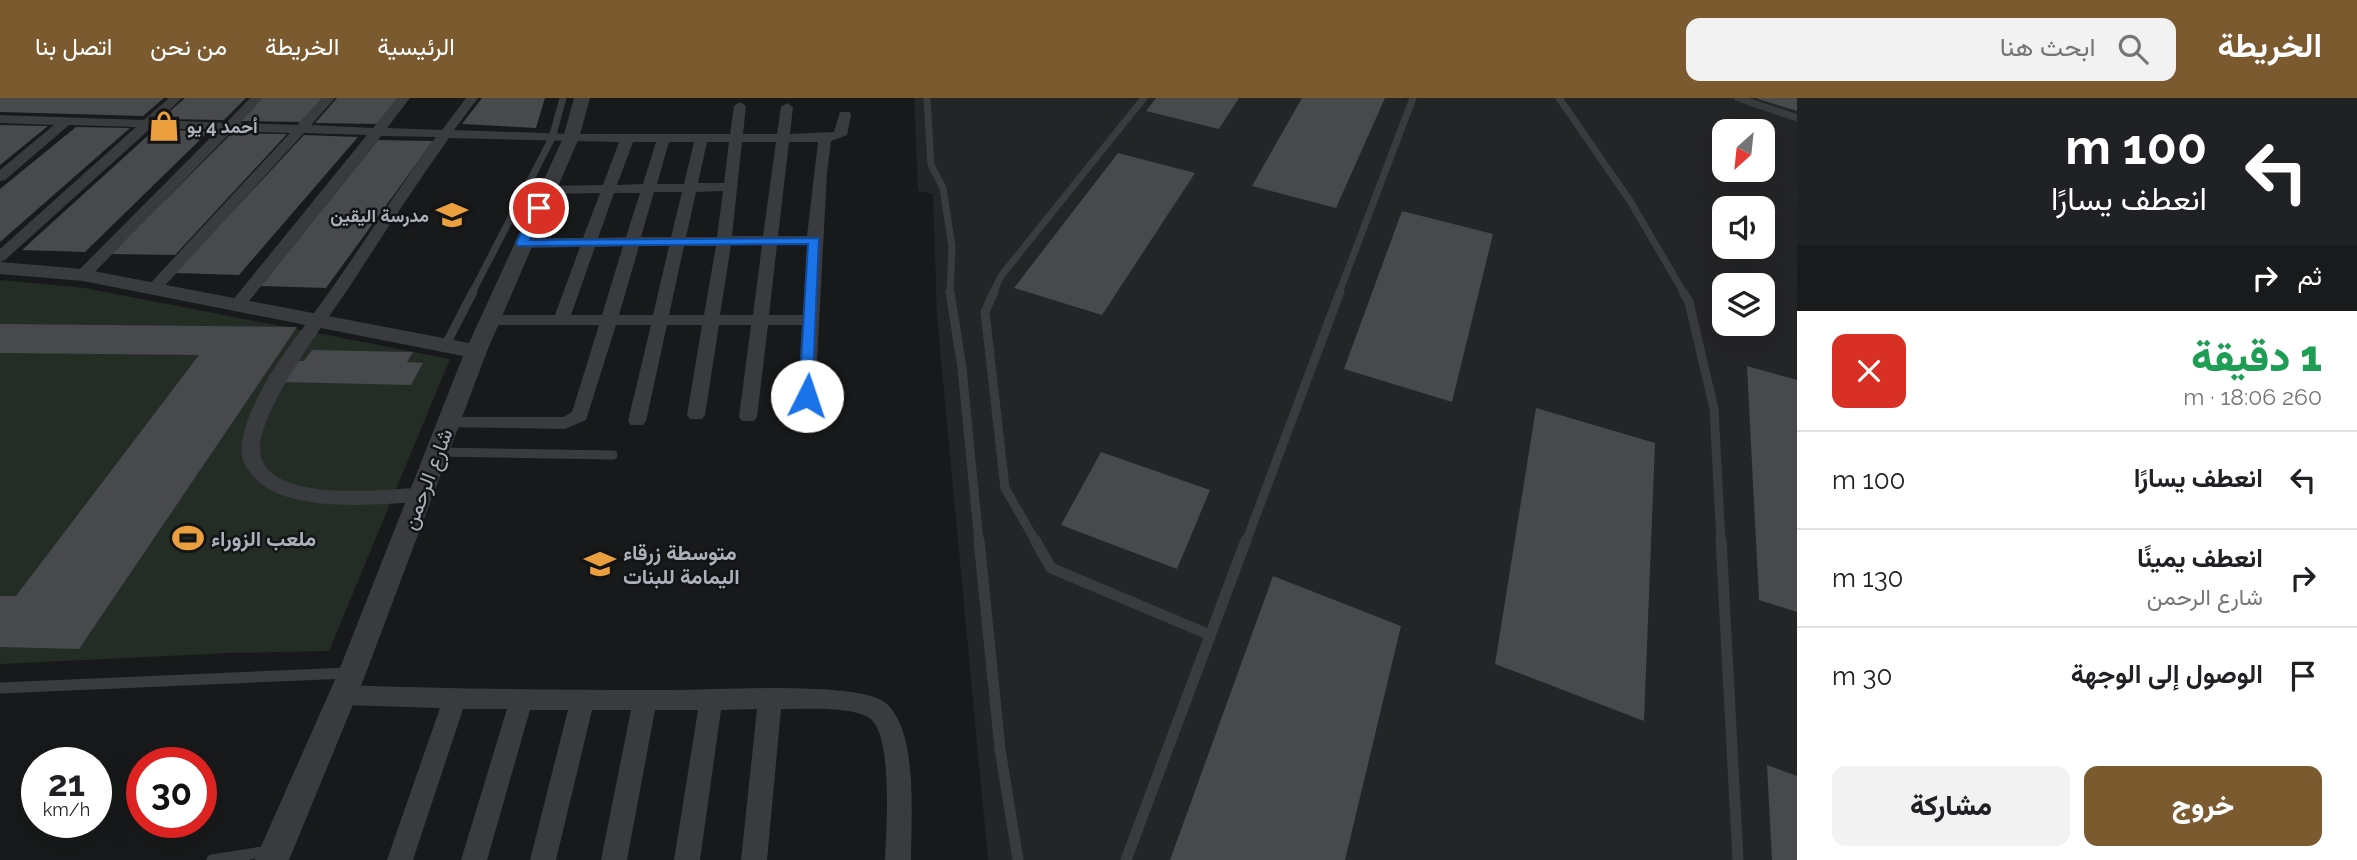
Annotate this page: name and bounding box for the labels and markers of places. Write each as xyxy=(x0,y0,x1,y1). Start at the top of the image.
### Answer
shop icon: أحمد 4 يو xyxy=(147,109,181,143)
place label: أحمد 4 يو xyxy=(187,116,258,138)
pin xyxy=(509,178,569,238)
school or university icon: مدرسة اليقين xyxy=(435,198,469,232)
place label: مدرسة اليقين xyxy=(330,205,429,227)
sports icon: ملعب الزوراء xyxy=(171,521,205,555)
place label: ملعب الزوراء xyxy=(211,526,316,552)
place label: متوسطة زرقاء اليمامة للبنات xyxy=(623,540,740,589)
school or university icon: متوسطة زرقاء اليمامة للبنات xyxy=(583,547,617,581)

